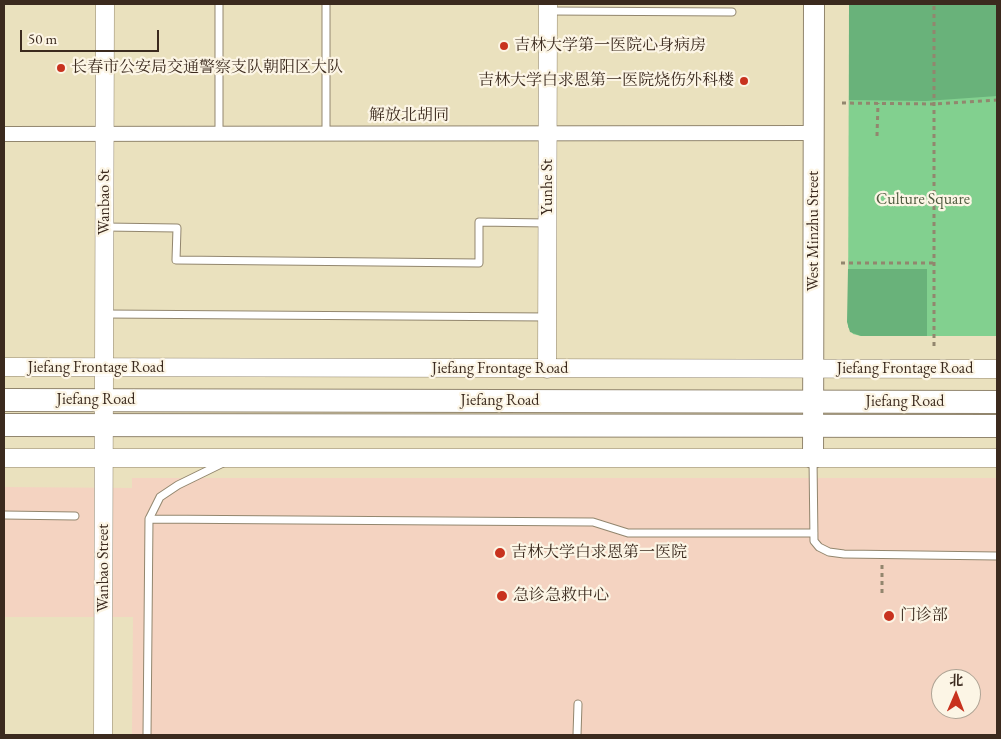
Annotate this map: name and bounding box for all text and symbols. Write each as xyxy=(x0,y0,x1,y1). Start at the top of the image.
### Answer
scale bar xyxy=(22,20,161,52)
text: 50 m xyxy=(28,29,57,48)
place label: 吉林大学第一医院心身病房 xyxy=(514,36,706,56)
marker: 吉林大学第一医院心身病房 xyxy=(498,40,510,52)
place label: 长春市公安局交通警察支队朝阳区大队 xyxy=(71,58,343,78)
marker: 长春市公安局交通警察支队朝阳区大队 xyxy=(55,62,67,74)
place label: 吉林大学白求恩第一医院烧伤外科楼 xyxy=(478,71,734,91)
marker: 吉林大学白求恩第一医院烧伤外科楼 xyxy=(738,75,750,87)
street label: 解放北胡同 xyxy=(369,106,449,126)
street label: Yunhe St xyxy=(538,159,558,215)
street label: Wanbao St xyxy=(95,169,115,235)
street label: West Minzhu Street xyxy=(804,171,824,291)
park label: Culture Square xyxy=(876,190,970,210)
street label: Jiefang Frontage Road xyxy=(28,358,164,378)
street label: Jiefang Frontage Road xyxy=(432,359,568,379)
street label: Jiefang Frontage Road xyxy=(837,359,973,379)
street label: Jiefang Road xyxy=(57,390,135,410)
street label: Jiefang Road xyxy=(461,391,539,411)
street label: Jiefang Road xyxy=(866,392,944,412)
street label: Wanbao Street xyxy=(94,524,114,612)
place label: 吉林大学白求恩第一医院 xyxy=(511,543,687,563)
marker: 吉林大学白求恩第一医院 xyxy=(493,546,507,560)
place label: 急诊急救中心 xyxy=(513,586,609,606)
marker: 急诊急救中心 xyxy=(495,589,509,603)
place label: 门诊部 xyxy=(900,606,948,626)
marker: 门诊部 xyxy=(882,609,896,623)
north arrow xyxy=(931,669,981,719)
text: 北 xyxy=(949,671,963,689)

